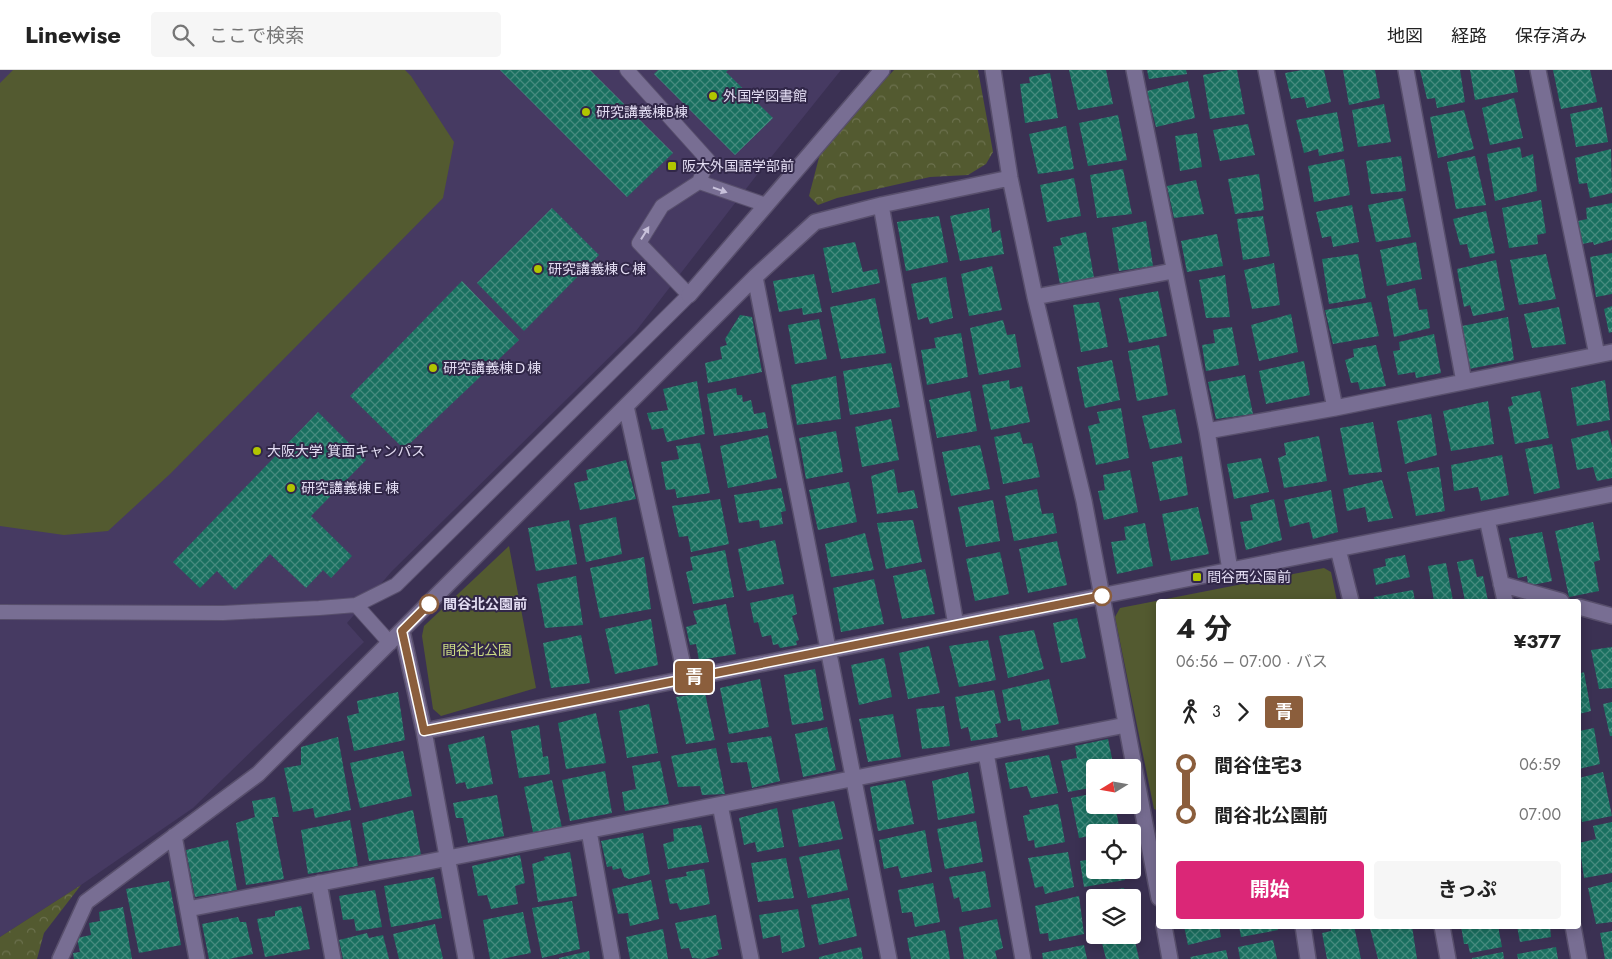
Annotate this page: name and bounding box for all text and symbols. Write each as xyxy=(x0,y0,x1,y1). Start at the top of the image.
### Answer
search box xyxy=(151,12,501,57)
text: Linewise xyxy=(25,17,121,52)
icon: search xyxy=(169,21,197,49)
text: ここで検索 xyxy=(209,22,304,49)
text: 地図 xyxy=(1387,23,1423,49)
text: 経路 xyxy=(1451,23,1487,49)
text: 保存済み xyxy=(1515,23,1587,49)
place label: 外国学図書館 xyxy=(723,86,807,106)
marker: 外国学図書館 xyxy=(707,90,719,102)
place label: 研究講義棟B棟 xyxy=(596,102,688,122)
marker: 研究講義棟B棟 xyxy=(580,106,592,118)
place label: 阪大外国語学部前 xyxy=(682,156,794,176)
marker: 阪大外国語学部前 xyxy=(666,160,678,172)
one-way arrow xyxy=(713,187,728,194)
one-way arrow xyxy=(640,227,649,240)
place label: 研究講義棟Ｃ棟 xyxy=(548,259,646,279)
marker: 研究講義棟Ｃ棟 xyxy=(532,263,544,275)
place label: 研究講義棟Ｄ棟 xyxy=(443,358,541,378)
marker: 研究講義棟Ｄ棟 xyxy=(427,362,439,374)
place label: 大阪大学 箕面キャンパス xyxy=(267,441,425,461)
marker: 大阪大学 箕面キャンパス xyxy=(251,445,263,457)
place label: 研究講義棟Ｅ棟 xyxy=(301,478,399,498)
marker: 研究講義棟Ｅ棟 xyxy=(285,482,297,494)
place label: 間谷西公園前 xyxy=(1207,567,1291,587)
marker: 間谷西公園前 xyxy=(1191,571,1203,583)
unlabelled marker xyxy=(1092,586,1112,606)
marker: 間谷北公園前 xyxy=(419,594,439,614)
place label: 間谷北公園前 xyxy=(443,594,527,614)
text: 4 分 xyxy=(1176,608,1232,649)
text: ¥377 xyxy=(1514,628,1561,655)
park label: 間谷北公園 xyxy=(442,640,512,660)
text: 06:56 – 07:00 · バス xyxy=(1176,650,1328,673)
line badge: 青 xyxy=(678,661,710,693)
text: 青 xyxy=(685,664,703,690)
icon: walk xyxy=(1176,698,1204,726)
icon: forward xyxy=(1229,698,1257,726)
text: 青 xyxy=(1275,699,1293,725)
text: 3 xyxy=(1212,700,1221,723)
text: 間谷住宅3 xyxy=(1214,752,1302,779)
text: 06:59 xyxy=(1519,753,1561,776)
north arrow xyxy=(1086,759,1141,814)
map controls xyxy=(1086,759,1141,944)
text: 間谷北公園前 xyxy=(1214,802,1328,829)
text: 07:00 xyxy=(1519,803,1561,826)
button: locate xyxy=(1086,824,1141,879)
button: 開始 xyxy=(1176,861,1364,919)
button: きっぷ xyxy=(1374,861,1561,919)
button: layers xyxy=(1086,889,1141,944)

